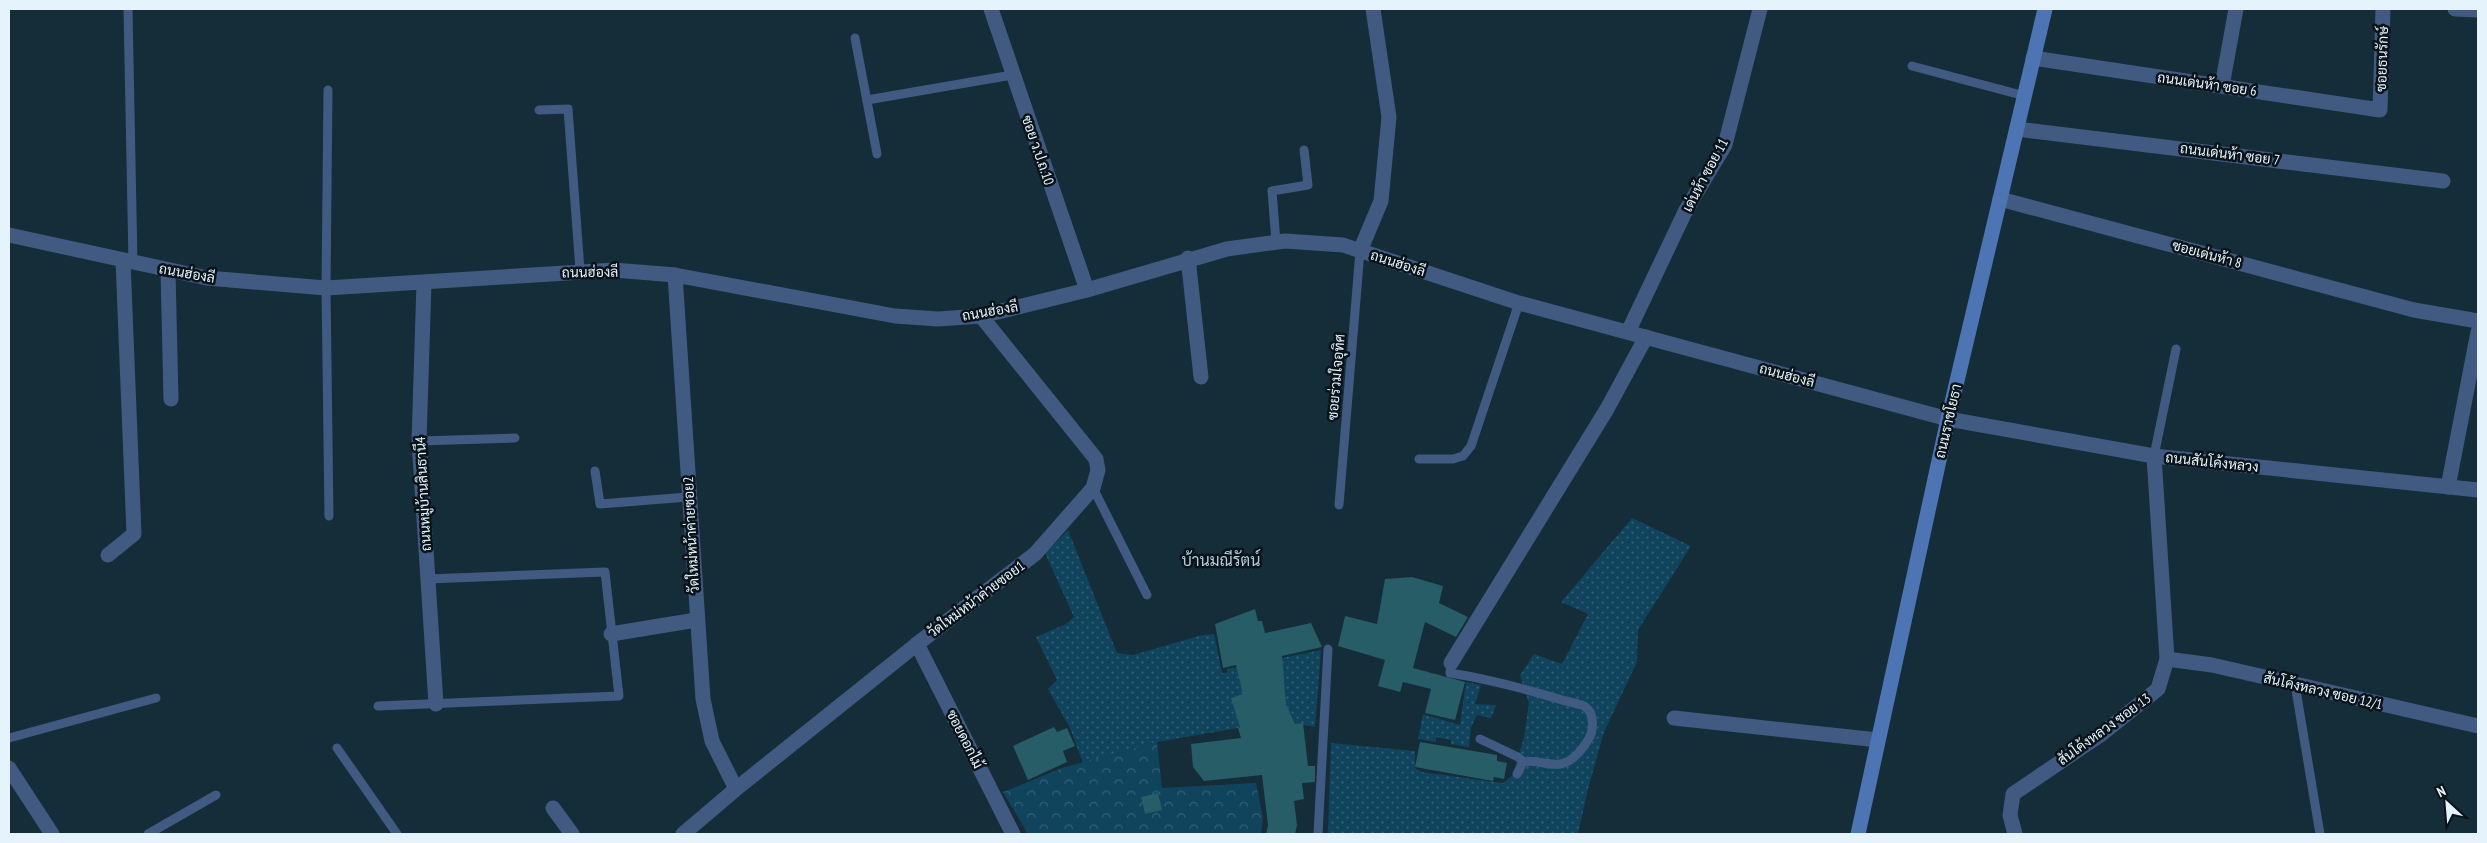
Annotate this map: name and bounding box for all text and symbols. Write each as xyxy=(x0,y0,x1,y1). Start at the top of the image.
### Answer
street label: ซอยธนรักษ์ xyxy=(2372,25,2392,92)
street label: ถนนเด่นห้า ซอย 6 xyxy=(2156,68,2258,100)
street label: ซอย ว.ป.ถ.10 xyxy=(1018,113,1058,187)
street label: เด่นห้า ซอย 11 xyxy=(1678,135,1732,215)
street label: ถนนเด่นห้า ซอย 7 xyxy=(2179,139,2281,169)
street label: ซอยเด่นห้า 8 xyxy=(2170,236,2244,272)
street label: ถนนฮ่องลี xyxy=(1368,246,1428,280)
street label: ถนนฮ่องลี xyxy=(158,259,216,287)
street label: ถนนฮ่องลี xyxy=(562,263,618,281)
street label: ถนนฮ่องลี xyxy=(961,297,1019,325)
street label: ซอยร่วมใจอุทิศ xyxy=(1323,333,1350,421)
street label: ถนนฮ่องลี xyxy=(1757,359,1817,391)
street label: ถนนราชโยธา xyxy=(1931,382,1965,460)
street label: ถนนหมู่บ้านสินธานี4 xyxy=(411,435,436,552)
street label: ถนนสันโค้งหลวง xyxy=(2164,448,2260,476)
street label: วัดใหม่หน้าค่ายซอย2 xyxy=(679,476,703,594)
district label: บ้านมณีรัตน์ xyxy=(1181,548,1261,570)
street label: วัดใหม่หน้าค่ายซอย1 xyxy=(924,557,1028,641)
street label: สันโค้งหลวง ซอย 12/1 xyxy=(2262,669,2384,713)
street label: สันโค้งหลวง ซอย 13 xyxy=(2054,689,2154,769)
street label: ซอยดอกไม้ xyxy=(943,707,988,772)
north arrow xyxy=(2422,778,2472,828)
text: N xyxy=(2434,782,2449,801)

